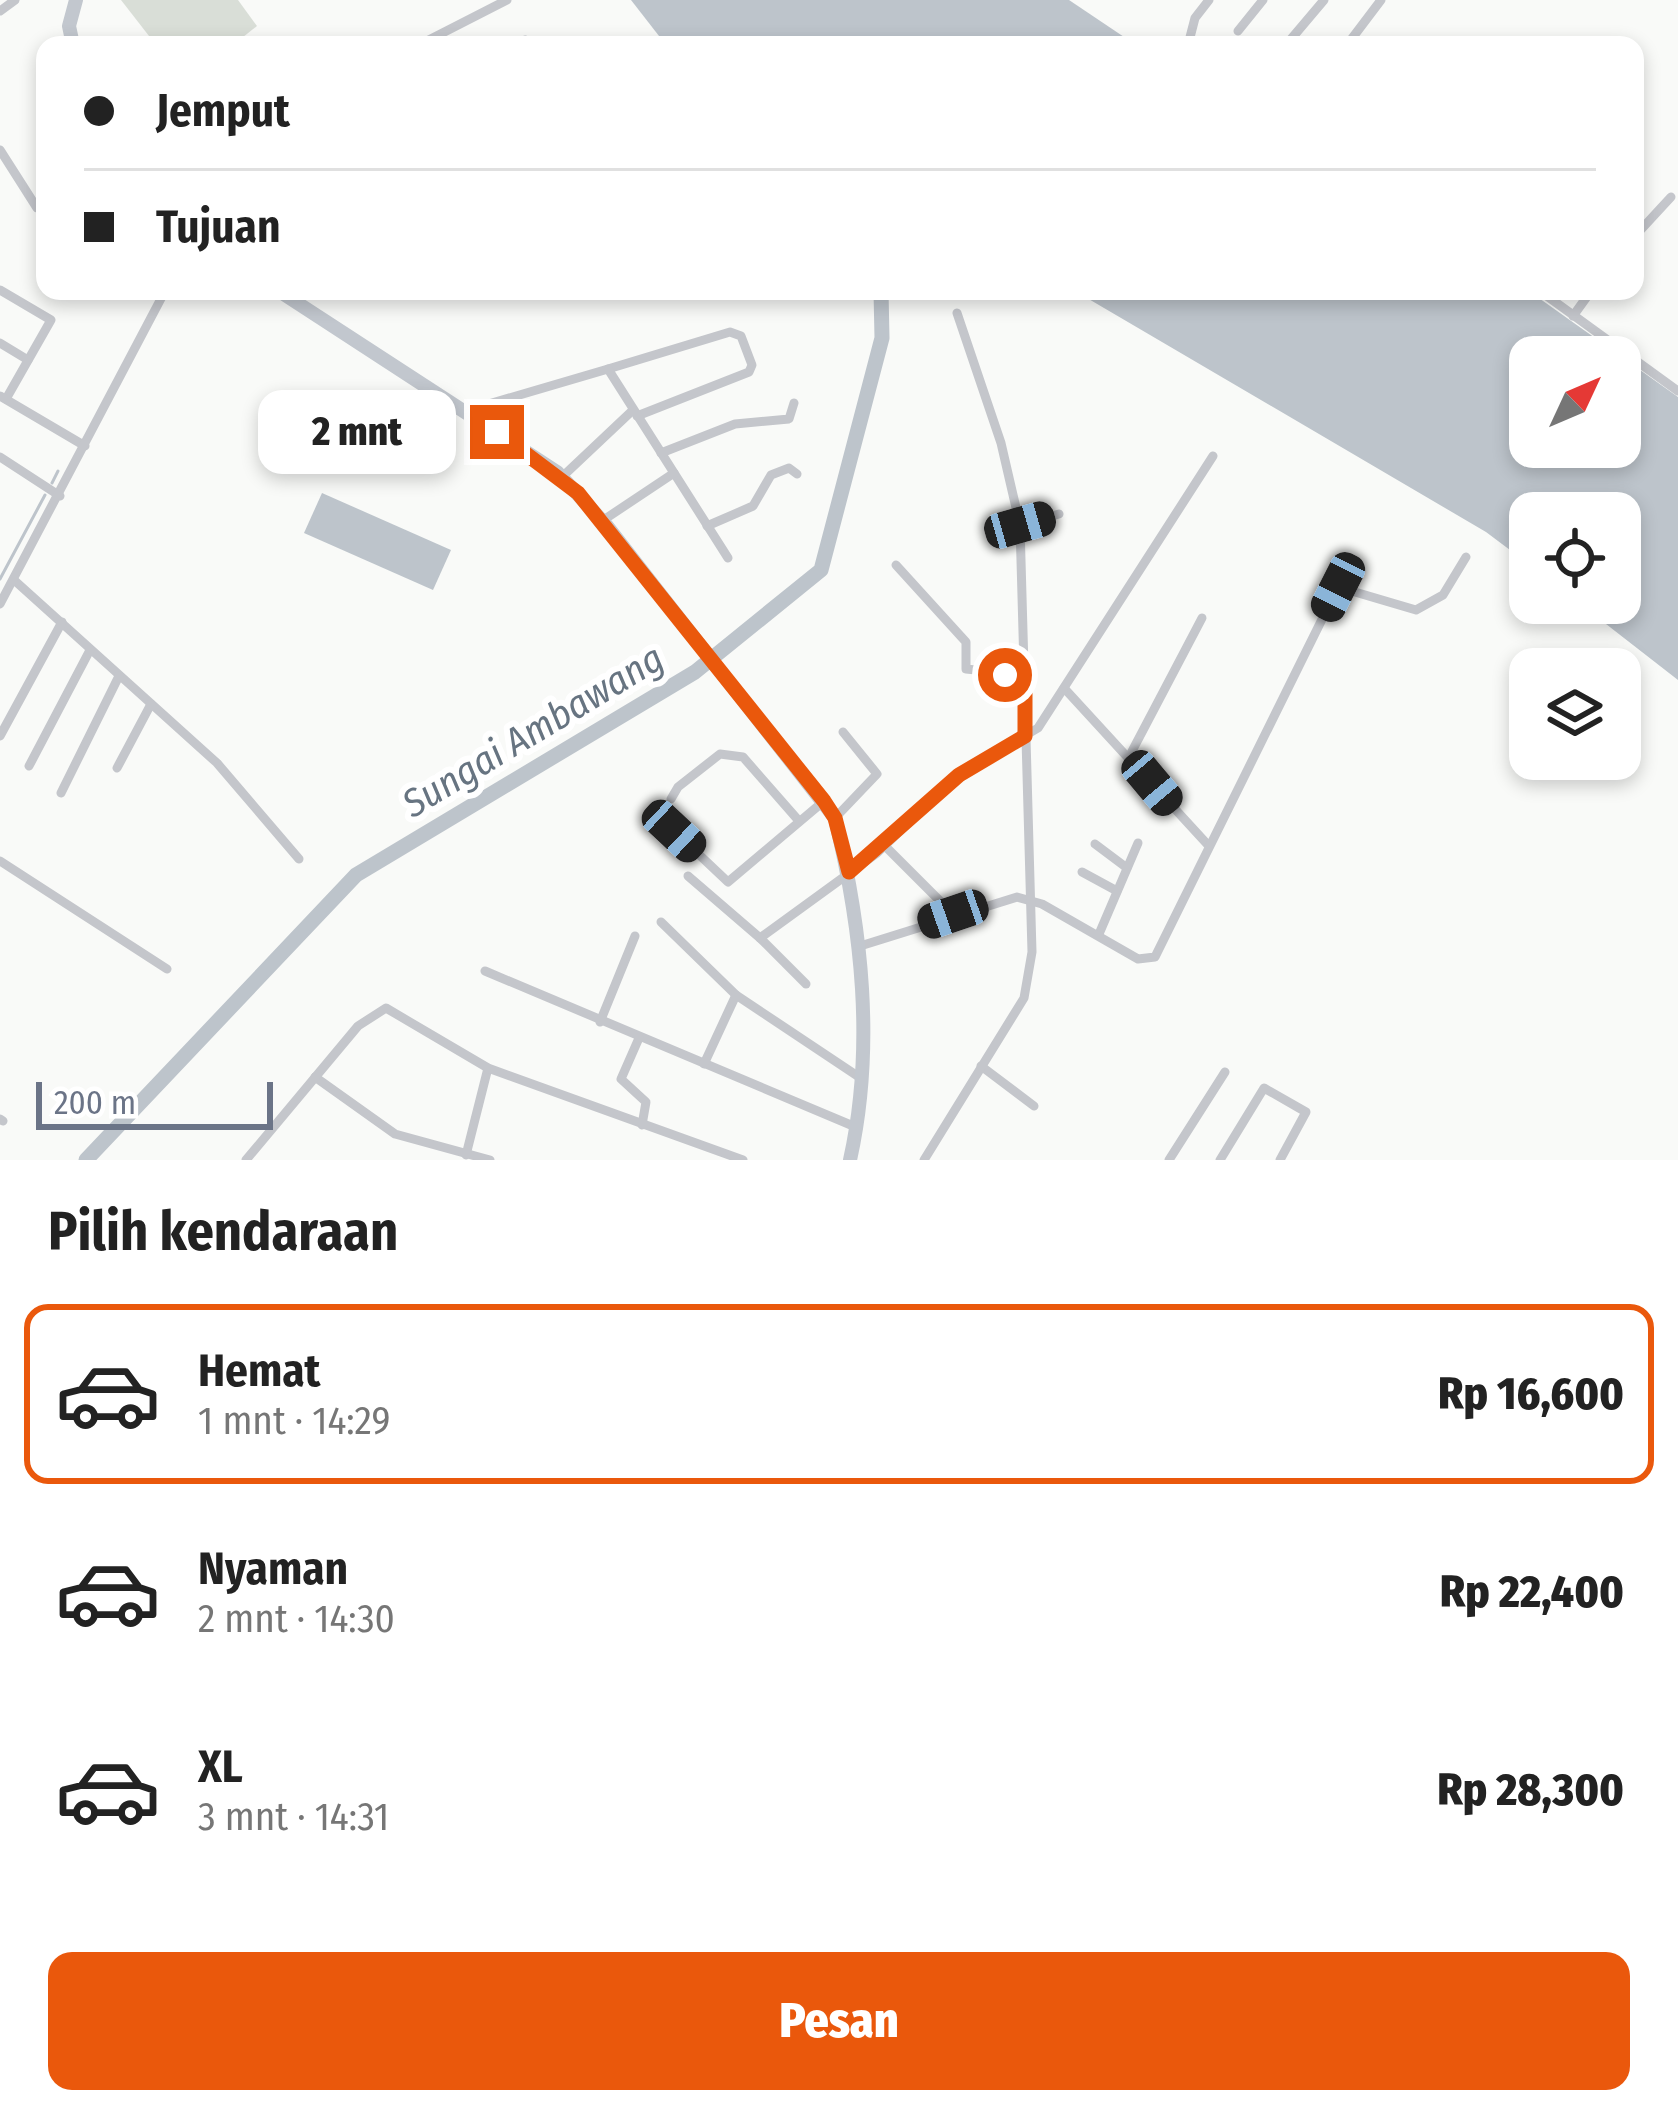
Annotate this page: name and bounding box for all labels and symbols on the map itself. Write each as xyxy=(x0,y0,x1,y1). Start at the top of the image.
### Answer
north arrow xyxy=(1509,336,1641,468)
callout: 2 mnt xyxy=(257,390,455,474)
route end xyxy=(470,405,524,459)
car xyxy=(980,498,1060,552)
car xyxy=(1306,547,1370,627)
water label: Sungai Ambawang xyxy=(393,635,672,828)
route start xyxy=(978,648,1032,702)
car xyxy=(1115,744,1189,822)
car xyxy=(635,793,713,869)
car xyxy=(913,885,993,943)
scale bar xyxy=(36,1076,273,1129)

